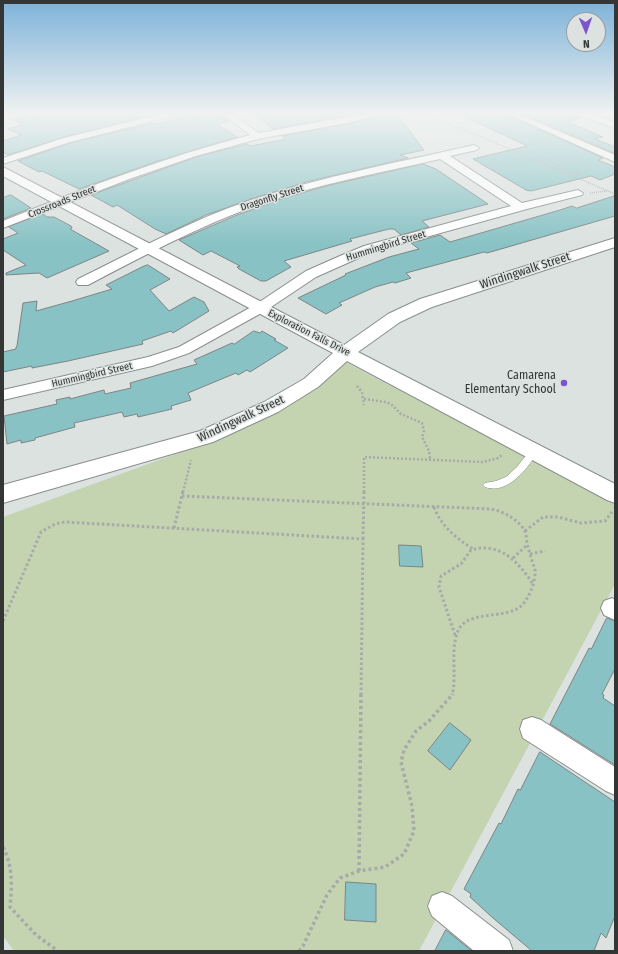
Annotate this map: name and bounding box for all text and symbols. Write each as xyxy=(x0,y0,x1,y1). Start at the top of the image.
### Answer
north arrow xyxy=(566,12,606,52)
text: N xyxy=(583,37,590,50)
street label: Dragonfly Street xyxy=(239,182,305,214)
street label: Crossroads Street xyxy=(27,183,97,221)
street label: Hummingbird Street xyxy=(345,228,427,264)
street label: Windingwalk Street xyxy=(478,250,572,292)
street label: Exploration Falls Drive xyxy=(266,307,352,359)
street label: Hummingbird Street xyxy=(50,360,134,390)
place label: Camarena Elementary School xyxy=(465,369,556,397)
marker: Camarena Elementary School xyxy=(559,378,569,388)
street label: Windingwalk Street xyxy=(195,393,287,445)

